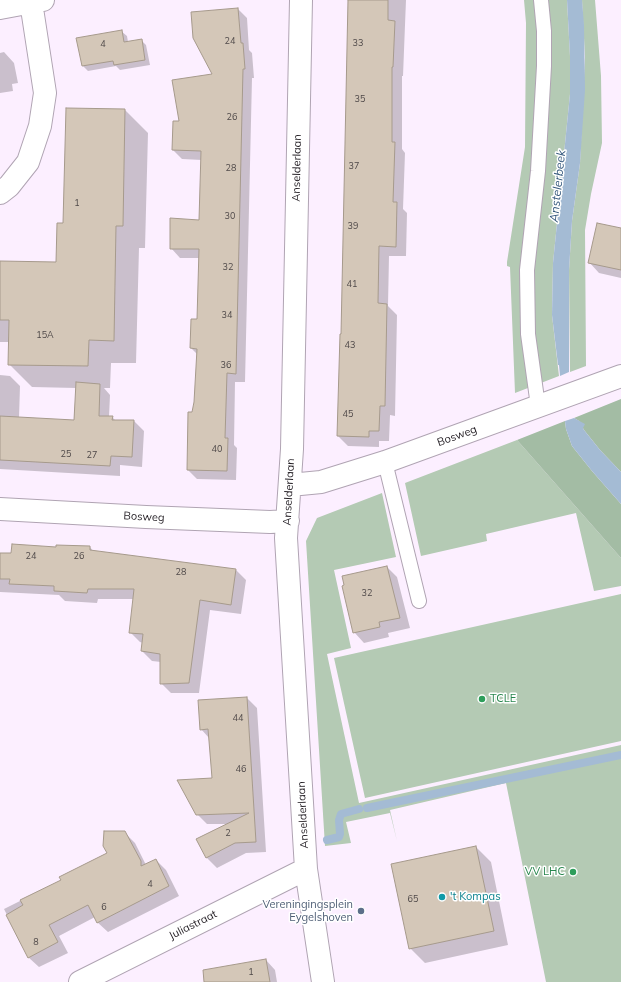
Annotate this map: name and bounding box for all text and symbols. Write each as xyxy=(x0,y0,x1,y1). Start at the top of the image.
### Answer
house number: 24 xyxy=(225,36,235,46)
house number: 33 xyxy=(353,38,363,48)
house number: 4 xyxy=(100,39,106,49)
house number: 35 xyxy=(355,94,365,104)
house number: 26 xyxy=(227,112,237,122)
street label: Anselderlaan xyxy=(290,134,304,202)
water label: Anstelerbeek xyxy=(547,149,569,223)
house number: 37 xyxy=(349,161,359,171)
house number: 28 xyxy=(226,163,236,173)
house number: 1 xyxy=(74,198,80,208)
house number: 30 xyxy=(225,211,235,221)
house number: 39 xyxy=(348,221,358,231)
house number: 32 xyxy=(223,262,233,272)
house number: 41 xyxy=(347,279,357,289)
house number: 34 xyxy=(222,310,232,320)
house number: 15A xyxy=(36,330,54,340)
house number: 43 xyxy=(345,340,355,350)
house number: 36 xyxy=(221,360,231,370)
house number: 45 xyxy=(343,409,353,419)
street label: Bosweg xyxy=(435,423,479,449)
house number: 40 xyxy=(212,444,222,454)
house number: 25 xyxy=(61,449,71,459)
house number: 27 xyxy=(87,450,97,460)
street label: Anselderlaan xyxy=(281,458,297,526)
street label: Bosweg xyxy=(123,509,165,525)
house number: 24 xyxy=(26,551,36,561)
house number: 26 xyxy=(74,551,84,561)
house number: 28 xyxy=(176,567,186,577)
house number: 32 xyxy=(362,588,372,598)
place label: TCLE xyxy=(490,692,516,706)
marker: TCLE xyxy=(477,694,487,704)
house number: 44 xyxy=(233,713,243,723)
house number: 46 xyxy=(236,764,246,774)
street label: Anselderlaan xyxy=(295,781,311,849)
house number: 2 xyxy=(225,828,231,838)
place label: VV LHC xyxy=(525,865,565,879)
marker: VV LHC xyxy=(568,867,578,877)
house number: 4 xyxy=(147,879,153,889)
place label: 't Kompas xyxy=(450,890,501,904)
marker: 't Kompas xyxy=(437,892,447,902)
house number: 65 xyxy=(408,894,418,904)
place label: Vereningingsplein Eygelshoven xyxy=(263,898,353,924)
house number: 6 xyxy=(101,902,107,912)
marker: Vereningingsplein Eygelshoven xyxy=(356,906,366,916)
street label: Juliastraat xyxy=(167,907,219,943)
house number: 8 xyxy=(33,937,39,947)
house number: 1 xyxy=(248,967,254,977)

